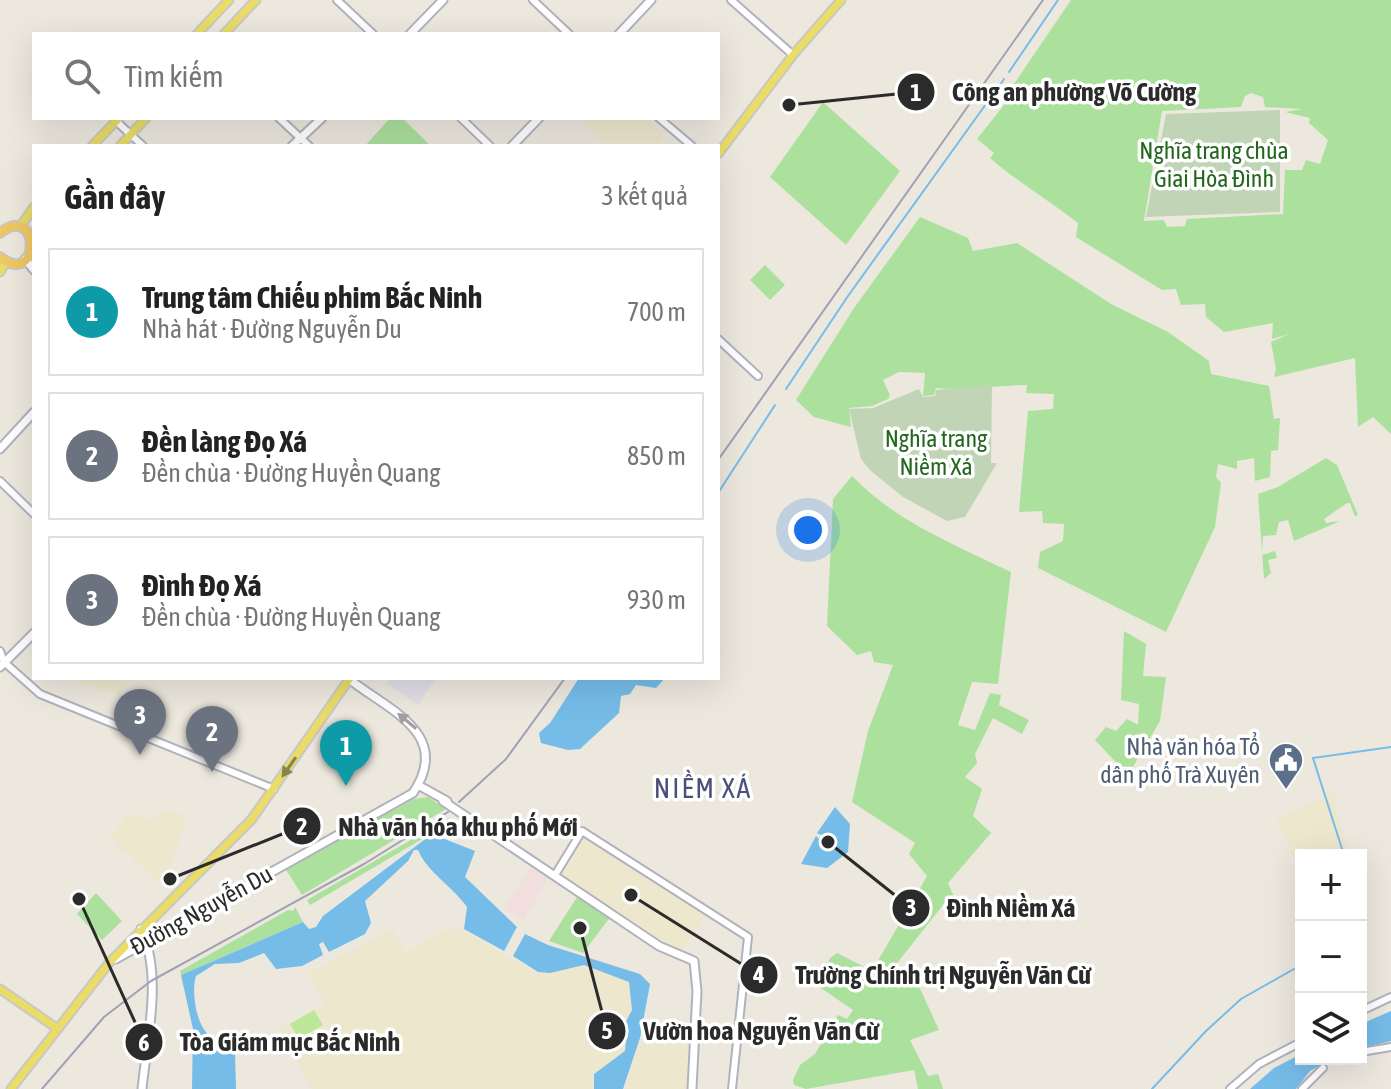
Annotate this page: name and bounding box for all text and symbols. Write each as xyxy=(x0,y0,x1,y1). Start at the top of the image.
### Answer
search box xyxy=(32,32,720,120)
icon: search xyxy=(60,54,104,98)
text: Tìm kiếm xyxy=(124,59,224,93)
callout: Công an phường Võ Cường xyxy=(896,67,1212,117)
text: Công an phường Võ Cường xyxy=(952,77,1197,107)
text: 1 xyxy=(910,79,922,106)
park label: Nghĩa trang chùa Giai Hòa Đình xyxy=(1139,137,1289,192)
text: Gần đây xyxy=(64,177,165,216)
text: 3 kết quả xyxy=(601,181,688,211)
text: Trung tâm Chiếu phim Bắc Ninh xyxy=(142,280,482,314)
text: 1 xyxy=(86,297,98,327)
text: 700 m xyxy=(627,297,686,327)
text: Nhà hát · Đường Nguyễn Du xyxy=(142,314,402,344)
text: Đền làng Đọ Xá xyxy=(142,424,307,458)
park label: Nghĩa trang Niềm Xá xyxy=(885,425,988,480)
text: 2 xyxy=(86,441,98,471)
text: 850 m xyxy=(627,441,686,471)
text: Đền chùa · Đường Huyền Quang xyxy=(142,458,441,488)
your location xyxy=(788,510,828,550)
text: Đình Đọ Xá xyxy=(142,568,261,602)
text: 3 xyxy=(86,585,98,615)
text: 930 m xyxy=(627,585,686,615)
text: Đền chùa · Đường Huyền Quang xyxy=(142,602,441,632)
pin: 3 xyxy=(114,689,166,755)
pin: 2 xyxy=(186,706,238,772)
one-way arrow xyxy=(397,713,417,730)
pin: 1 xyxy=(320,720,372,786)
place label: Nhà văn hóa Tổ dân phố Trà Xuyên xyxy=(1100,731,1260,788)
public building icon: Nhà văn hóa Tổ dân phố Trà Xuyên xyxy=(1267,741,1305,791)
one-way arrow xyxy=(282,756,297,777)
district label: NIỀM XÁ xyxy=(654,769,752,804)
callout: Nhà văn hóa khu phố Mới xyxy=(282,801,593,851)
text: Nhà văn hóa khu phố Mới xyxy=(338,812,578,842)
text: 2 xyxy=(296,813,308,840)
map controls xyxy=(1295,849,1367,1065)
button: + xyxy=(1295,849,1367,921)
street label: Đường Nguyễn Du xyxy=(125,860,277,960)
callout: Đình Niềm Xá xyxy=(891,883,1092,933)
text: Đình Niềm Xá xyxy=(947,893,1075,923)
text: 3 xyxy=(905,894,917,921)
button: − xyxy=(1295,921,1367,993)
callout: Trường Chính trị Nguyễn Văn Cừ xyxy=(739,950,1106,1000)
text: Trường Chính trị Nguyễn Văn Cừ xyxy=(795,960,1092,990)
text: 4 xyxy=(752,961,765,988)
button: layers xyxy=(1295,993,1367,1065)
callout: Vườn hoa Nguyễn Văn Cừ xyxy=(587,1006,895,1056)
text: Vườn hoa Nguyễn Văn Cừ xyxy=(642,1016,880,1046)
callout: Tòa Giám mục Bắc Ninh xyxy=(124,1017,417,1067)
text: 5 xyxy=(601,1017,613,1044)
text: Tòa Giám mục Bắc Ninh xyxy=(180,1027,400,1057)
text: 6 xyxy=(138,1029,150,1056)

